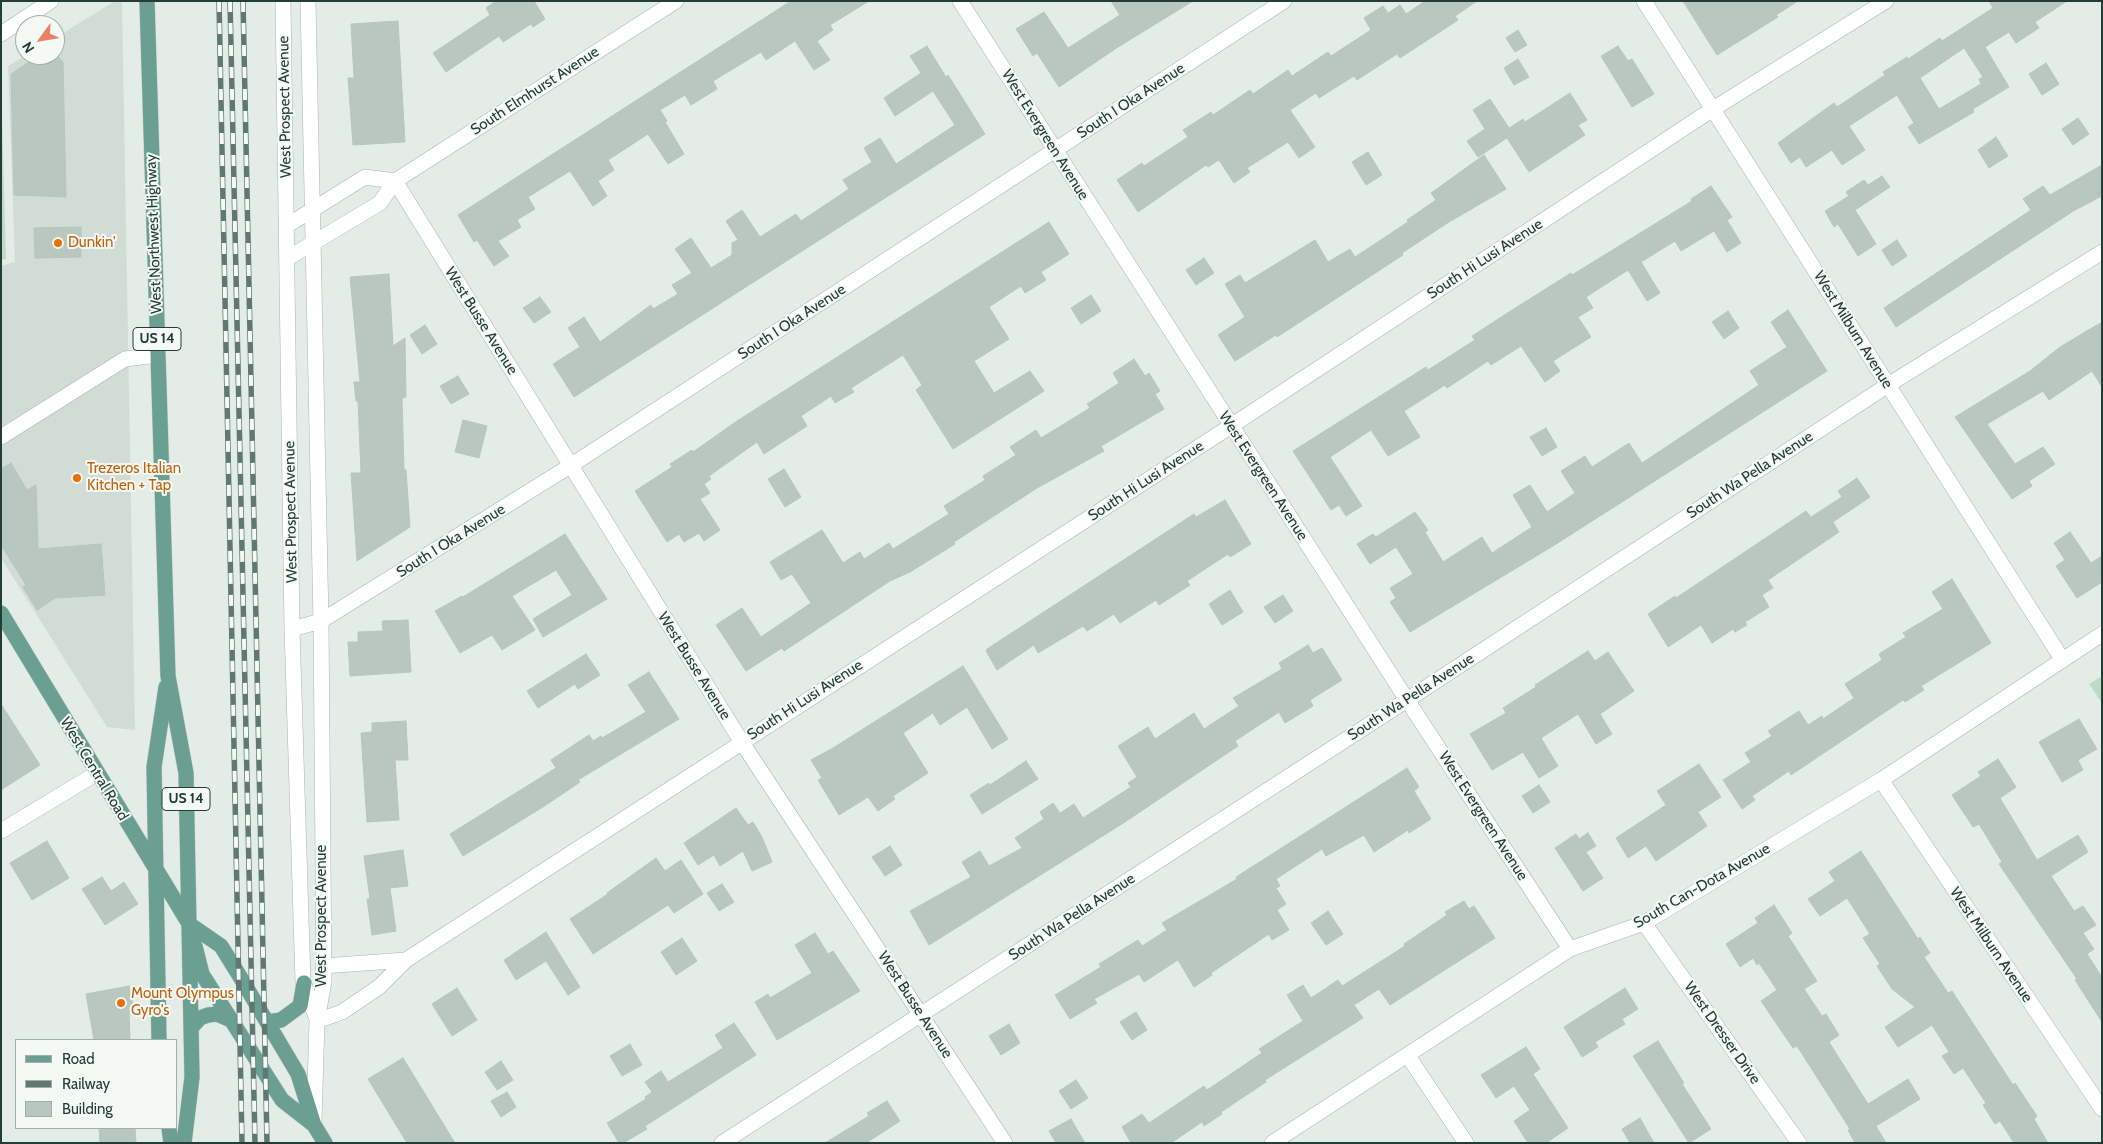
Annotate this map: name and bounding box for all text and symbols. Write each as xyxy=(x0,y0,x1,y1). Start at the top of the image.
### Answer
north arrow xyxy=(15,15,65,65)
street label: West Prospect Avenue xyxy=(275,36,295,178)
text: N xyxy=(18,38,38,56)
street label: South Elmhurst Avenue xyxy=(467,43,603,139)
street label: South I Oka Avenue xyxy=(1074,59,1188,143)
street label: West Evergreen Avenue xyxy=(998,67,1092,203)
street label: West Northwest Highway xyxy=(142,154,166,314)
street label: South Hi Lusi Avenue xyxy=(1424,215,1546,303)
place label: Dunkin' xyxy=(68,234,116,252)
marker: Dunkin' xyxy=(52,237,64,249)
street label: West Busse Avenue xyxy=(441,264,521,378)
street label: West Milburn Avenue xyxy=(1810,268,1896,392)
street label: South I Oka Avenue xyxy=(735,280,849,364)
road number: US 14 xyxy=(133,328,181,350)
street label: West Evergreen Avenue xyxy=(1215,408,1311,544)
street label: South Wa Pella Avenue xyxy=(1684,427,1816,523)
street label: South Hi Lusi Avenue xyxy=(1085,437,1207,525)
street label: West Prospect Avenue xyxy=(281,441,301,583)
place label: Trezeros Italian Kitchen + Tap xyxy=(87,460,181,495)
marker: Trezeros Italian Kitchen + Tap xyxy=(71,472,83,484)
street label: South I Oka Avenue xyxy=(393,500,509,582)
street label: West Busse Avenue xyxy=(654,609,734,723)
street label: South Wa Pella Avenue xyxy=(1345,649,1477,745)
street label: South Hi Lusi Avenue xyxy=(744,656,866,744)
street label: West Central Road xyxy=(56,714,132,824)
street label: West Evergreen Avenue xyxy=(1435,748,1531,884)
road number: US 14 xyxy=(162,788,210,811)
street label: South Can-Dota Avenue xyxy=(1630,840,1774,932)
street label: West Prospect Avenue xyxy=(313,845,331,987)
street label: South Wa Pella Avenue xyxy=(1006,869,1138,965)
street label: West Milburn Avenue xyxy=(1946,884,2036,1006)
street label: West Busse Avenue xyxy=(874,948,956,1062)
street label: West Dresser Drive xyxy=(1680,978,1764,1088)
place label: Mount Olympus Gyro's xyxy=(131,985,234,1020)
marker: Mount Olympus Gyro's xyxy=(115,997,127,1009)
legend xyxy=(15,1039,178,1129)
text: Road xyxy=(62,1050,95,1068)
text: Railway xyxy=(62,1075,110,1093)
text: Building xyxy=(62,1100,113,1118)

